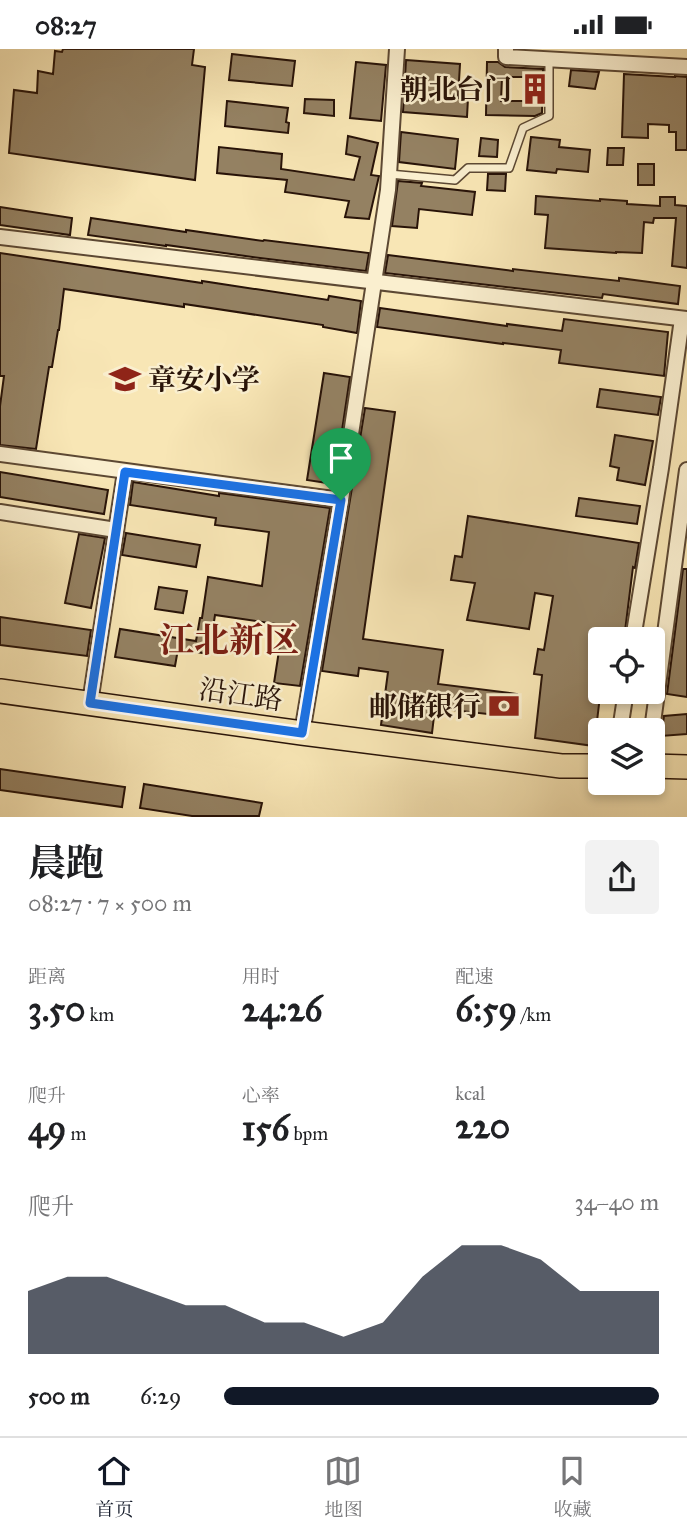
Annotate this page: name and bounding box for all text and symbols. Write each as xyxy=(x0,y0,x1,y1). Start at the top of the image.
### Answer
text: 08:27 xyxy=(35,9,97,41)
place label: 朝北台门 xyxy=(400,72,512,107)
building icon: 朝北台门 xyxy=(518,72,552,106)
school or university icon: 章安小学 xyxy=(108,362,142,396)
place label: 章安小学 xyxy=(148,362,260,397)
pin xyxy=(311,428,371,500)
icon: arrive xyxy=(322,439,360,477)
district label: 江北新区 xyxy=(159,619,299,662)
map controls xyxy=(588,627,665,795)
button: locate xyxy=(588,627,665,704)
street label: 沿江路 xyxy=(197,671,285,718)
place label: 邮储银行 xyxy=(369,689,481,724)
bank icon: 邮储银行 xyxy=(487,689,521,723)
button: layers xyxy=(588,718,665,795)
text: 晨跑 xyxy=(28,840,104,886)
button: share xyxy=(585,840,659,914)
text: 08:27 · 7 × 500 m xyxy=(28,889,192,917)
text: 距离 xyxy=(28,965,66,988)
text: 用时 xyxy=(242,965,280,988)
text: 配速 xyxy=(455,965,493,988)
text: 3.50 xyxy=(28,988,85,1031)
text: 24:26 xyxy=(242,988,322,1031)
text: 6:59 xyxy=(455,988,517,1031)
text: km xyxy=(85,1003,114,1026)
text: /km xyxy=(517,1003,551,1026)
text: kcal xyxy=(455,1082,485,1105)
text: 爬升 xyxy=(28,1084,66,1107)
text: 心率 xyxy=(242,1084,280,1107)
text: 220 xyxy=(455,1105,510,1148)
text: 49 xyxy=(28,1107,66,1150)
text: 156 xyxy=(242,1107,289,1150)
text: m xyxy=(66,1122,86,1145)
text: bpm xyxy=(289,1122,328,1145)
text: 34–40 m xyxy=(574,1188,659,1216)
text: 爬升 xyxy=(28,1192,74,1220)
text: 500 m xyxy=(28,1382,90,1410)
text: 6:29 xyxy=(140,1382,181,1410)
tab: 首页 xyxy=(95,1452,134,1521)
tab: 地图 xyxy=(324,1452,363,1521)
tab: 收藏 xyxy=(553,1452,592,1521)

